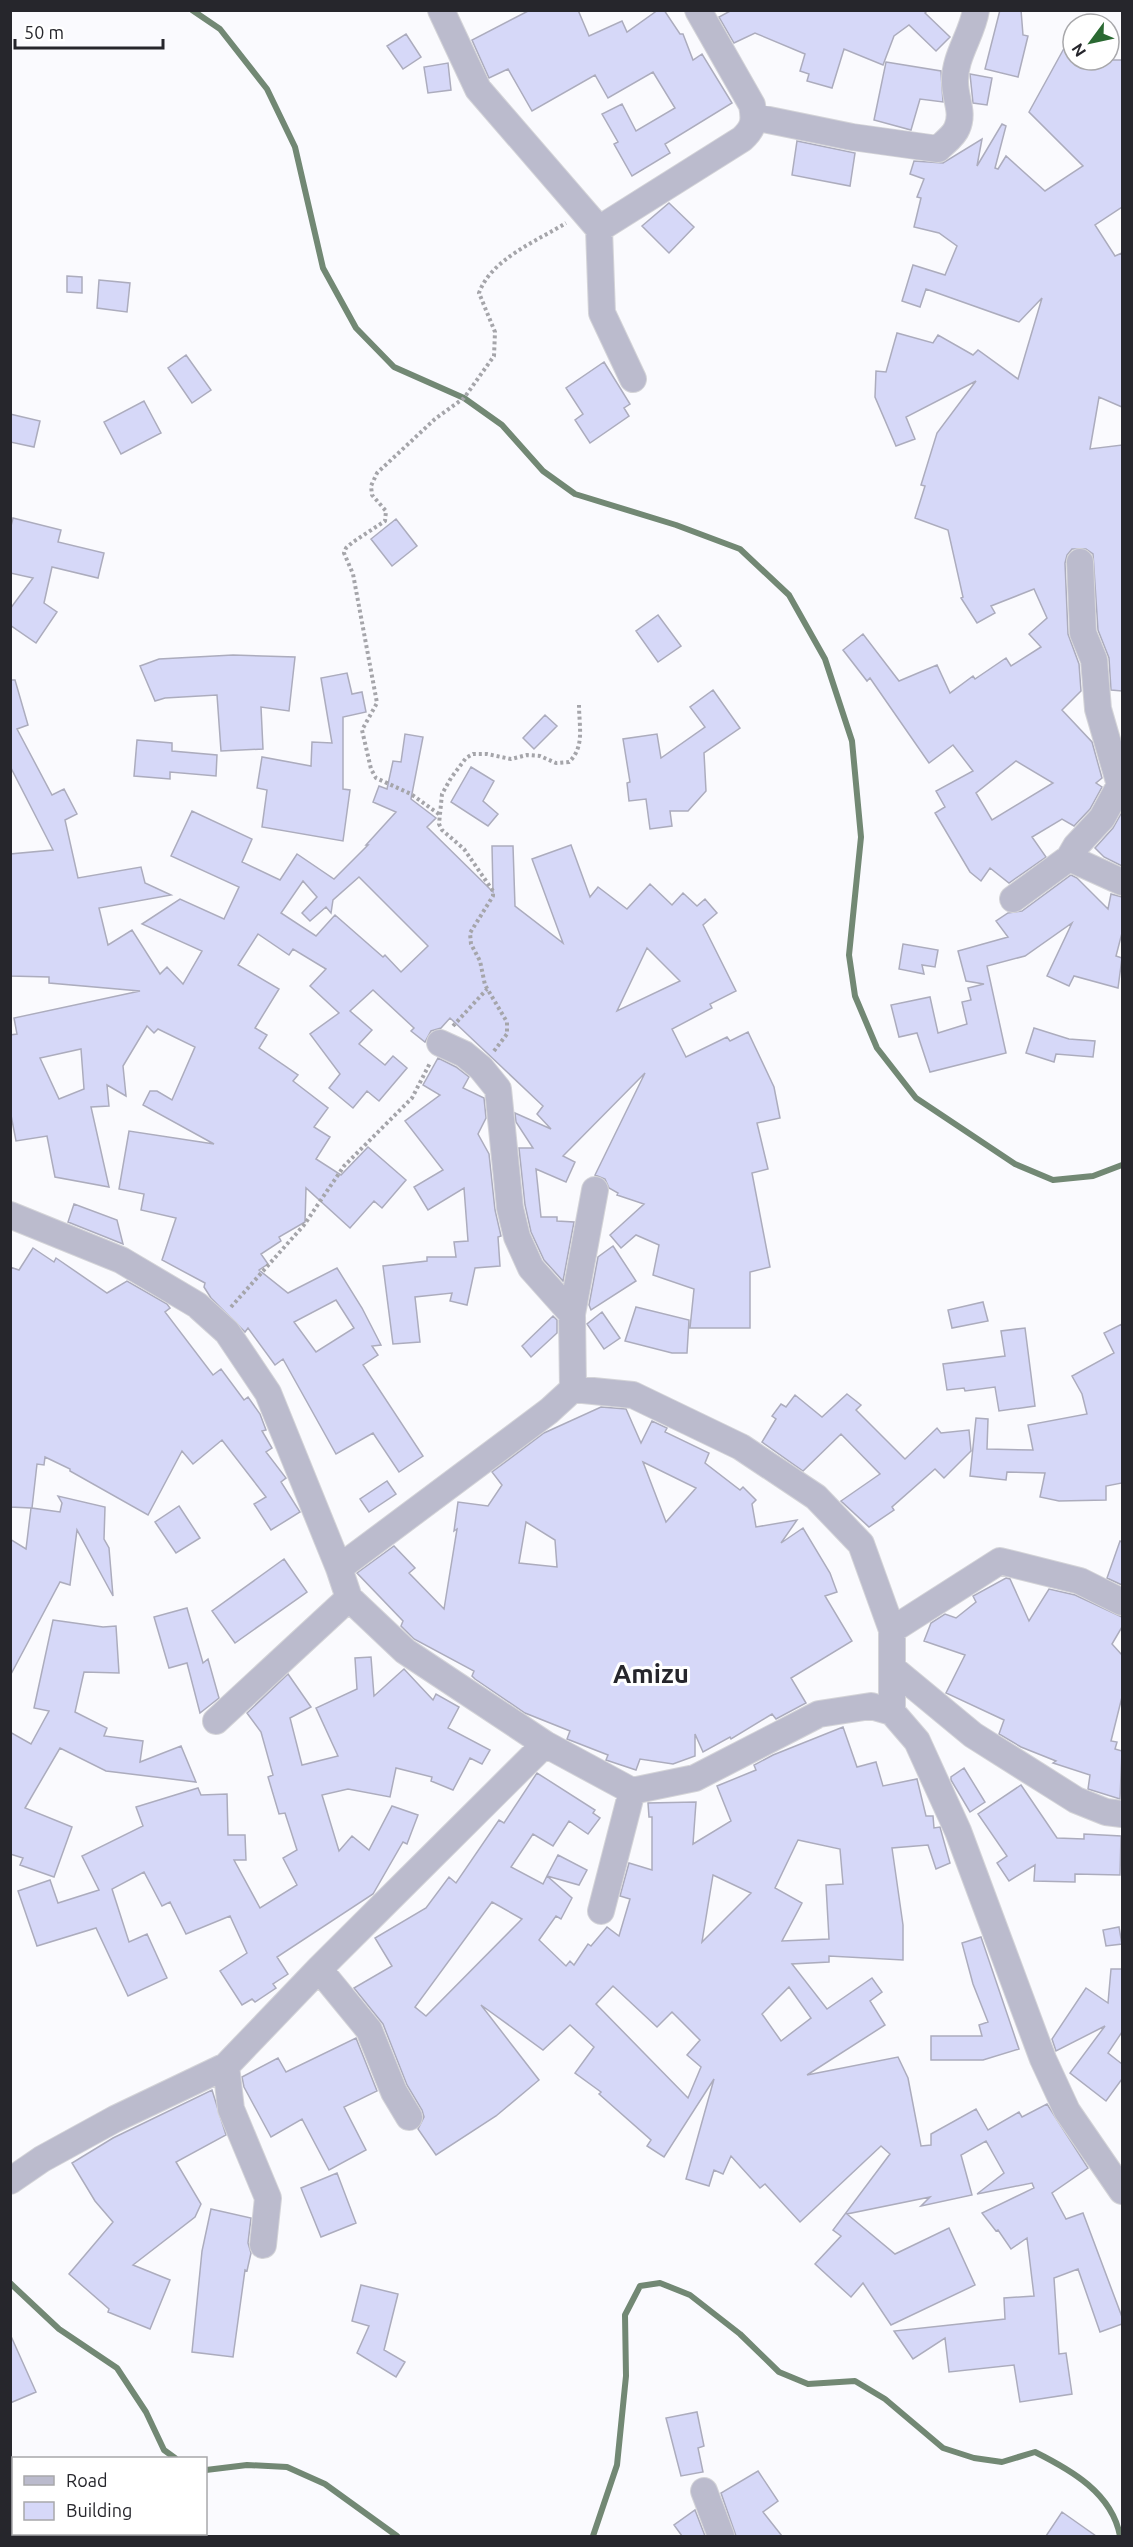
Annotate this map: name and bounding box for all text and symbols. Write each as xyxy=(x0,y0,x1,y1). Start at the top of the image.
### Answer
scale bar xyxy=(15,12,164,50)
north arrow xyxy=(1061,12,1121,72)
text: 50 m xyxy=(24,22,64,42)
text: N xyxy=(1068,40,1089,60)
district label: Amizu xyxy=(613,1659,689,1688)
legend xyxy=(12,2457,207,2535)
text: Road xyxy=(66,2470,108,2490)
text: Building xyxy=(66,2500,132,2520)

